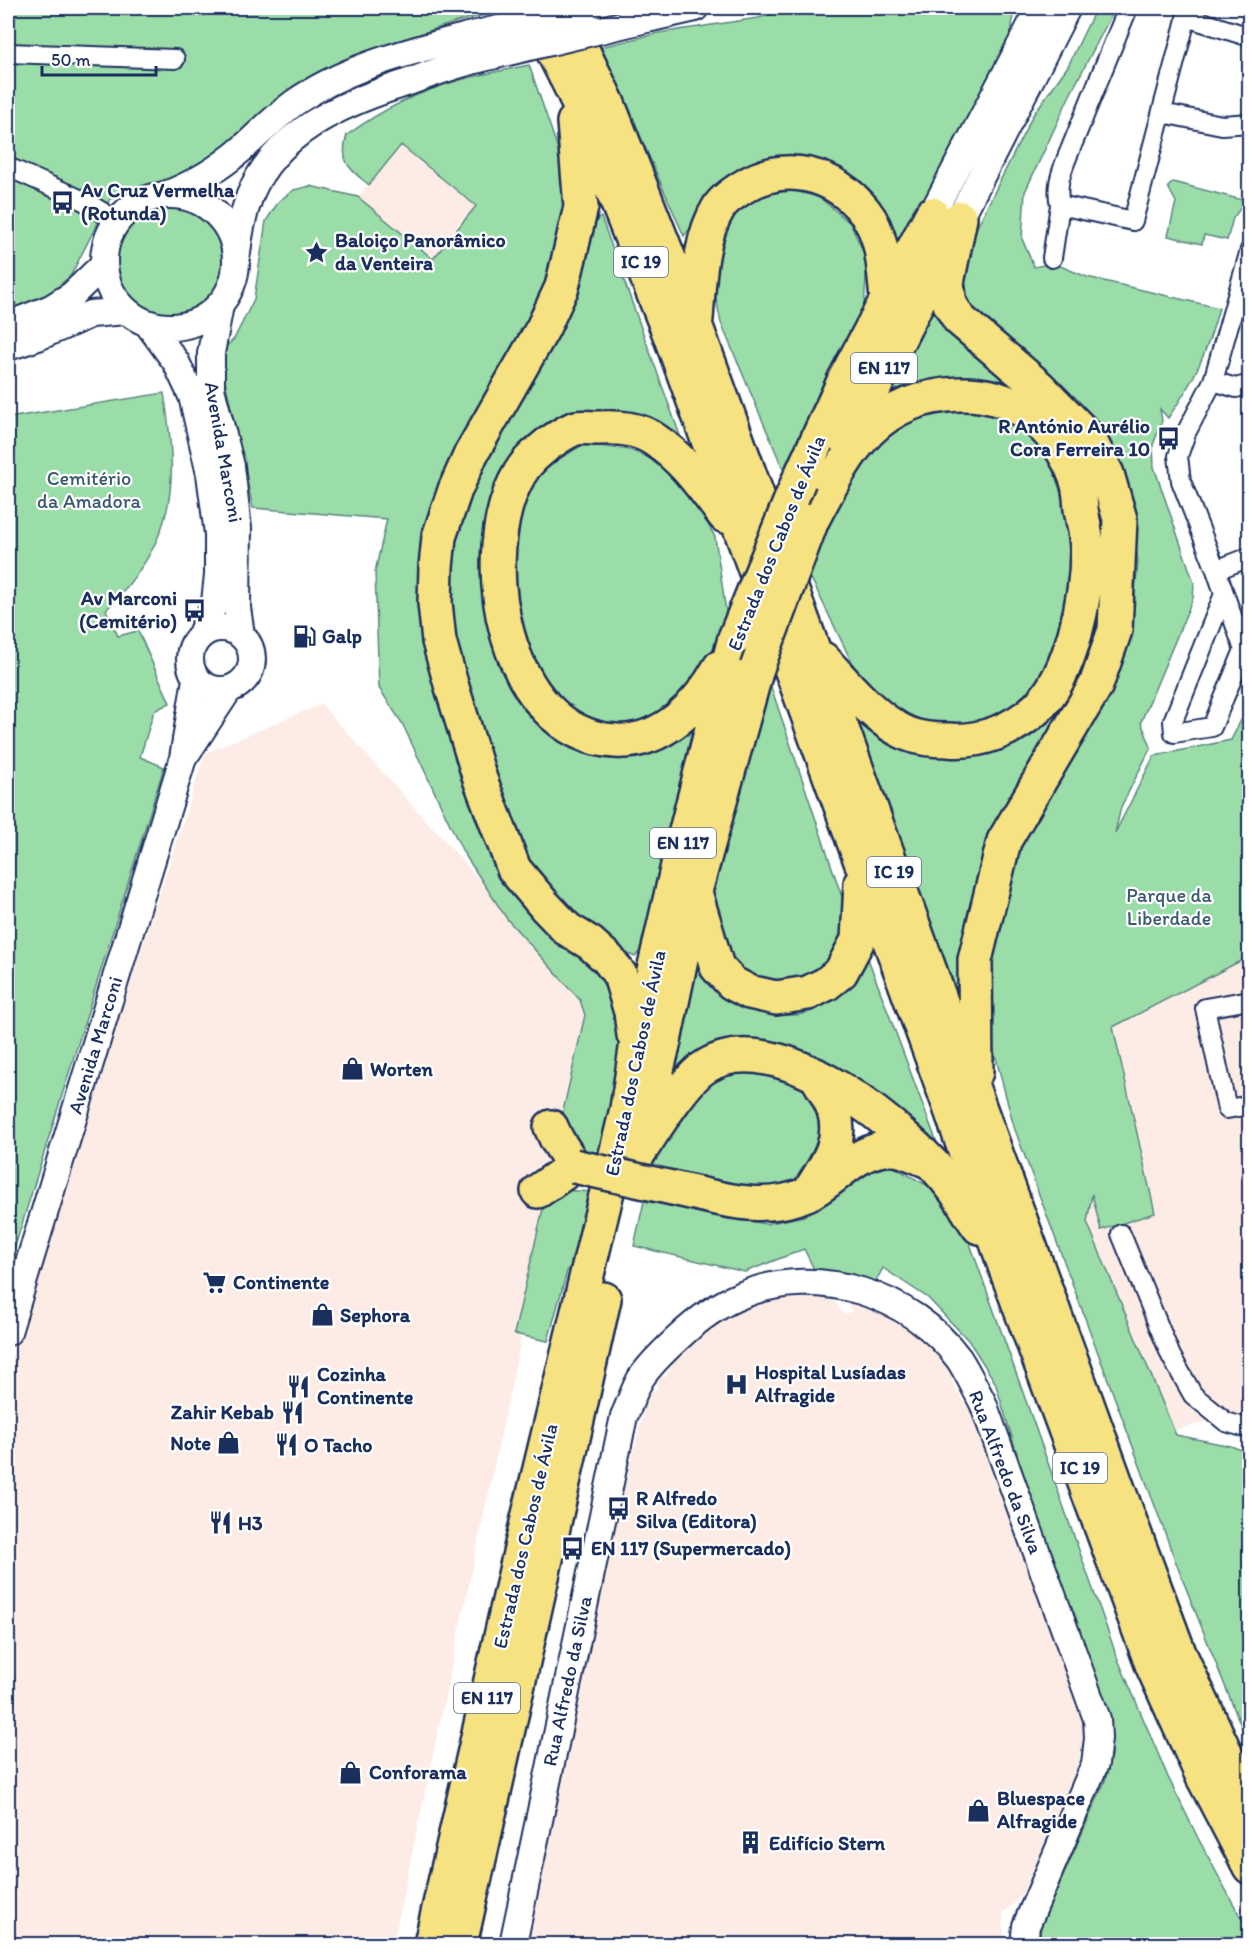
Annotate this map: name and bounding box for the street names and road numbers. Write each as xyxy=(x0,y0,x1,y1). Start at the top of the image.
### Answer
road number: IC 19 xyxy=(614,247,668,277)
road number: EN 117 xyxy=(851,353,917,383)
street label: Avenida Marconi xyxy=(200,380,248,524)
street label: Estrada dos Cabos de Ávila xyxy=(722,432,830,654)
road number: EN 117 xyxy=(650,828,716,858)
road number: IC 19 xyxy=(867,857,921,887)
street label: Estrada dos Cabos de Ávila xyxy=(599,948,671,1178)
street label: Avenida Marconi xyxy=(63,973,127,1117)
street label: Rua Alfredo da Silva xyxy=(964,1387,1048,1558)
street label: Estrada dos Cabos de Ávila xyxy=(487,1421,563,1651)
road number: IC 19 xyxy=(1053,1453,1107,1483)
street label: Rua Alfredo da Silva xyxy=(537,1593,597,1768)
road number: EN 117 xyxy=(454,1683,520,1713)

